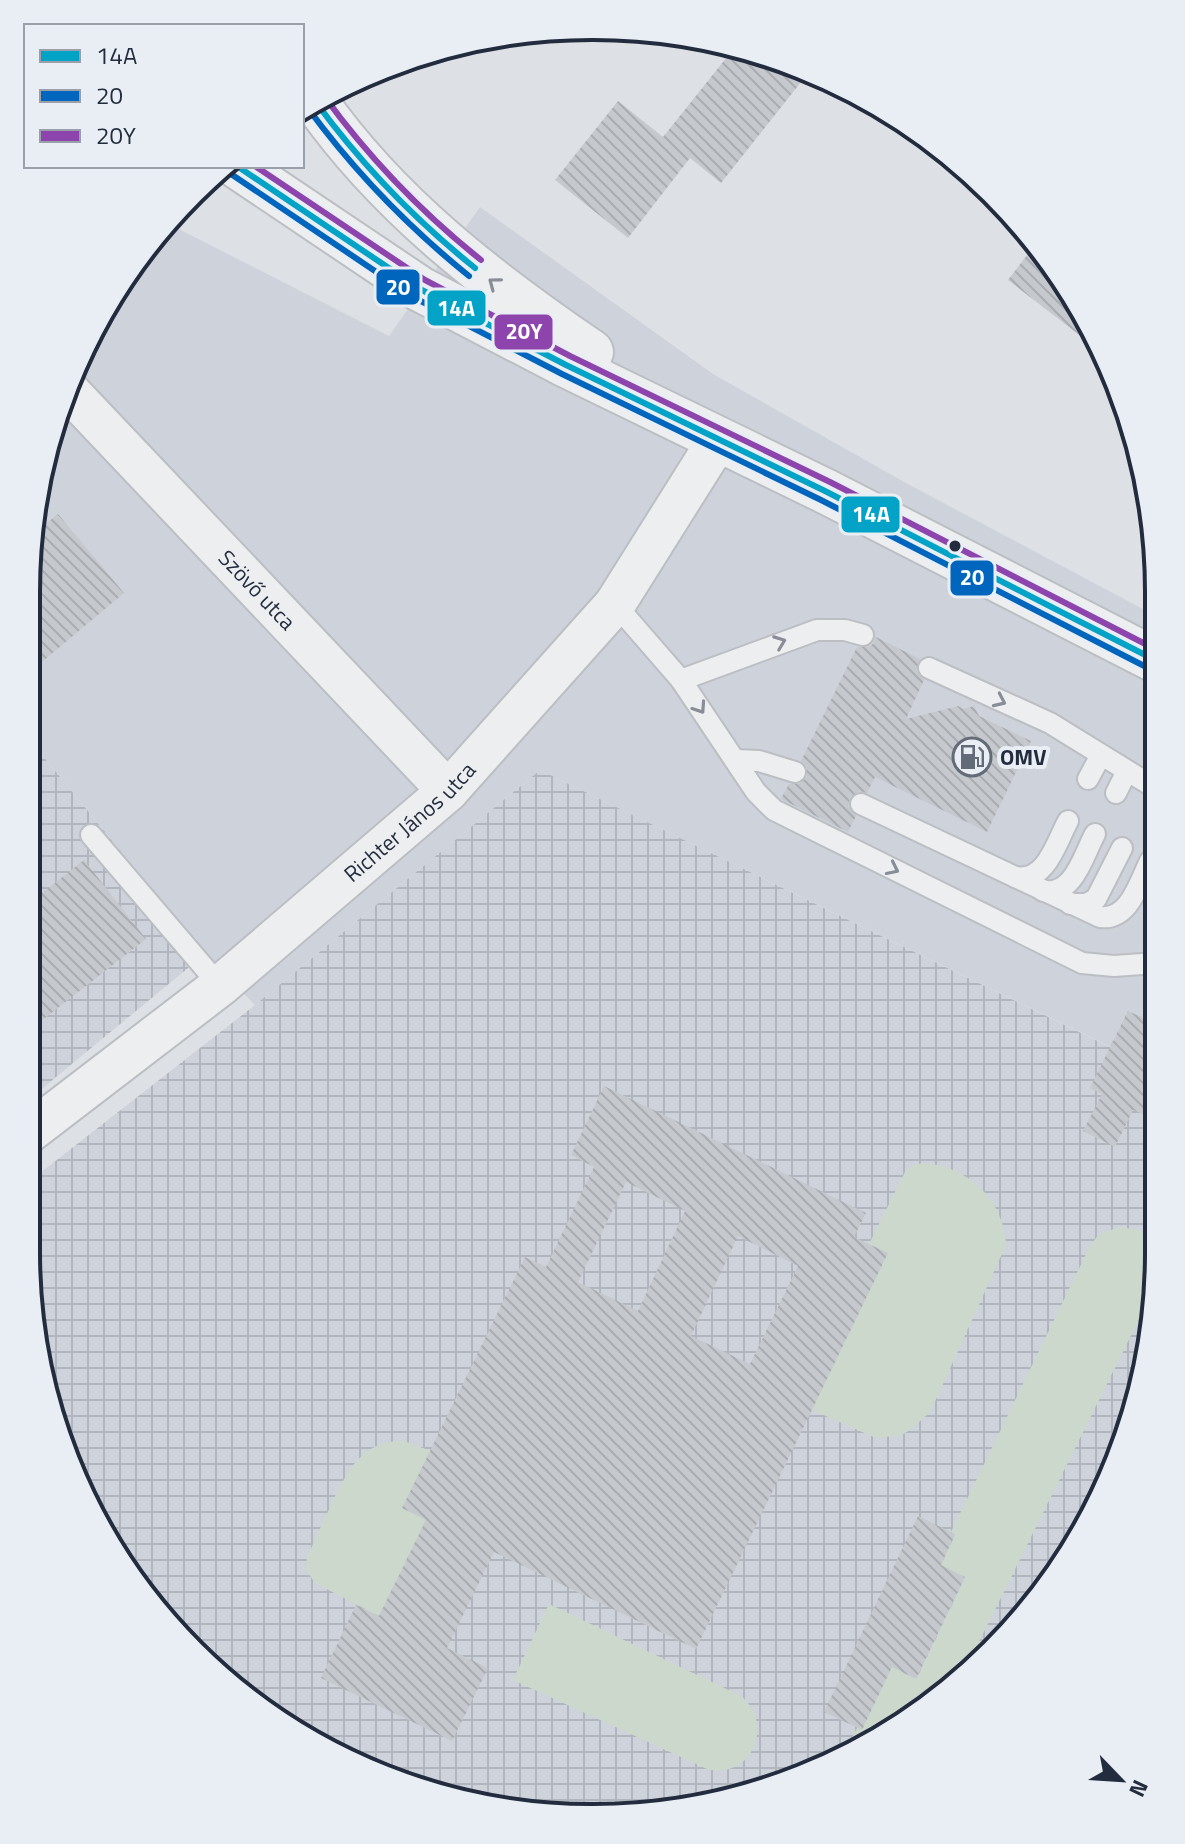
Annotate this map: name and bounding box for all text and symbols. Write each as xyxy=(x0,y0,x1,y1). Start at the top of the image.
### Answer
legend xyxy=(24,24,304,168)
text: 14A xyxy=(96,37,137,73)
text: 20 xyxy=(96,77,123,113)
text: 20Y xyxy=(96,117,136,153)
line badge: 20 xyxy=(375,268,421,306)
text: 20 xyxy=(386,270,410,304)
one-way arrow xyxy=(488,278,503,292)
line badge: 14A xyxy=(426,289,487,327)
text: 14A xyxy=(437,291,475,325)
line badge: 20Y xyxy=(493,313,554,351)
text: 20Y xyxy=(506,314,543,348)
line badge: 14A xyxy=(840,495,901,534)
text: 14A xyxy=(852,497,890,531)
unlabelled marker xyxy=(947,538,963,554)
street label: Szövő utca xyxy=(210,542,304,638)
line badge: 20 xyxy=(949,559,995,597)
text: 20 xyxy=(960,560,984,594)
one-way arrow xyxy=(773,635,787,652)
one-way arrow xyxy=(992,691,1007,707)
one-way arrow xyxy=(690,699,705,713)
fuel station icon: OMV xyxy=(951,736,993,778)
place label: OMV xyxy=(1000,740,1047,774)
street label: Richter János utca xyxy=(336,754,484,890)
one-way arrow xyxy=(885,860,899,876)
north arrow xyxy=(1081,1740,1161,1820)
text: N xyxy=(1120,1774,1158,1803)

